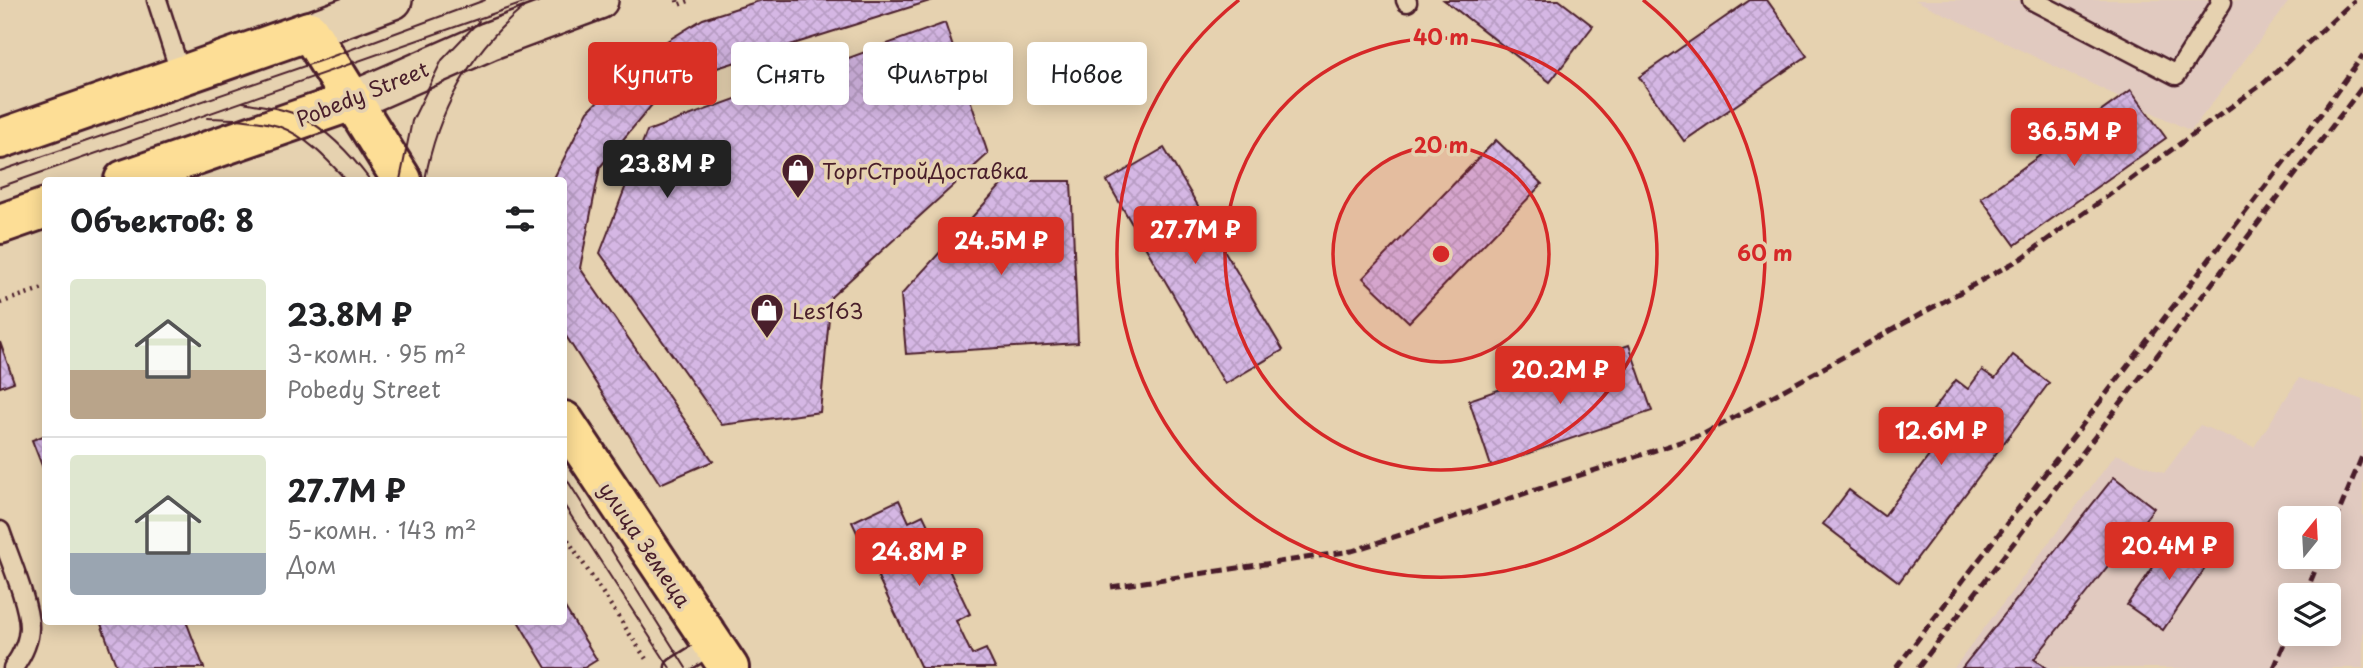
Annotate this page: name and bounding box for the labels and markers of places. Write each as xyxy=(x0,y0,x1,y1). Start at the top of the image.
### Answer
pin: 36.5M ₽ xyxy=(2009,108,2139,168)
pin: 23.8M ₽ xyxy=(602,140,732,200)
shop icon: ТоргСтройДоставка xyxy=(779,151,817,200)
place label: ТоргСтройДоставка xyxy=(822,154,1028,186)
pin: 27.7M ₽ xyxy=(1130,206,1260,266)
pin: 24.5M ₽ xyxy=(936,218,1066,277)
centre of rings xyxy=(1429,242,1453,266)
shop icon: Les163 xyxy=(748,291,786,340)
place label: Les163 xyxy=(792,294,863,326)
pin: 20.2M ₽ xyxy=(1495,346,1625,406)
pin: 12.6M ₽ xyxy=(1876,407,2006,467)
pin: 20.4M ₽ xyxy=(2104,522,2234,582)
pin: 24.8M ₽ xyxy=(854,528,984,588)

